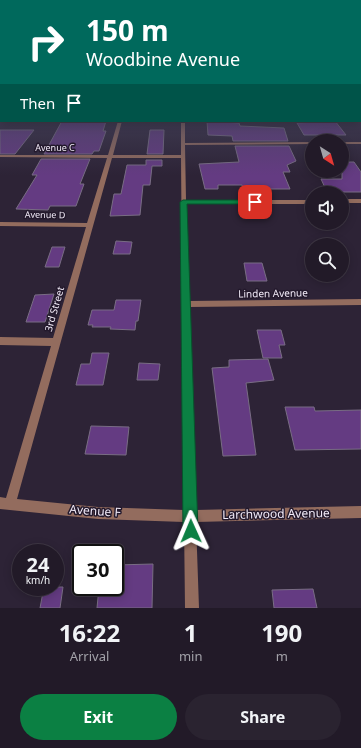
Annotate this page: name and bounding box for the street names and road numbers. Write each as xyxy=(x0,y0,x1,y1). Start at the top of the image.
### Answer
street label: Avenue C xyxy=(35,141,75,154)
street label: Avenue D xyxy=(25,208,66,221)
street label: 3rd Street xyxy=(41,284,67,333)
street label: Linden Avenue xyxy=(238,285,308,301)
street label: Avenue F xyxy=(69,500,121,521)
street label: Larchwood Avenue xyxy=(222,504,330,523)

